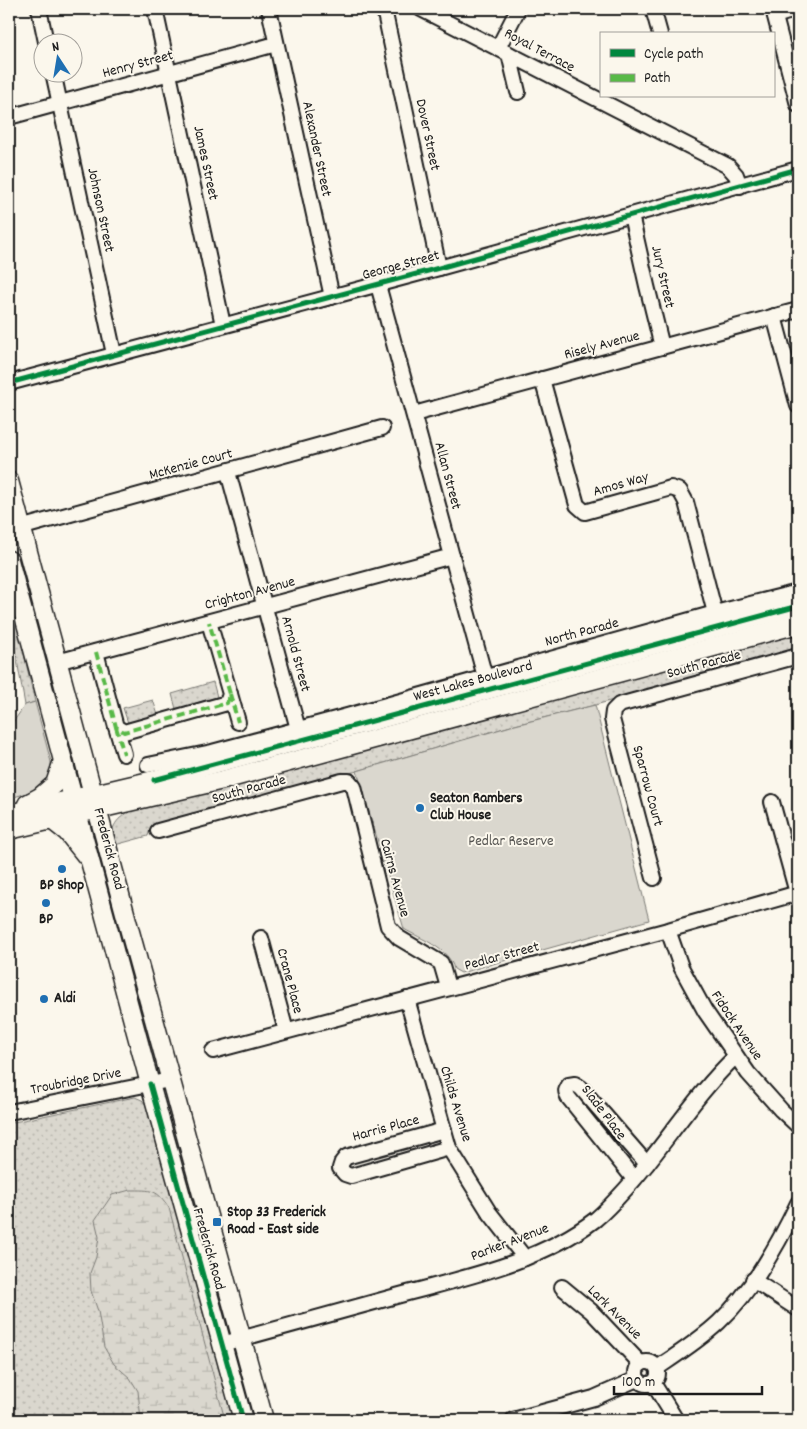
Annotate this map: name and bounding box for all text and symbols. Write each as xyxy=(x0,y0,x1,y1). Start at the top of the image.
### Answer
street label: Royal Terrace xyxy=(500,23,579,79)
north arrow xyxy=(32,32,82,82)
legend xyxy=(600,32,774,98)
text: N xyxy=(50,37,61,58)
text: Cycle path xyxy=(644,44,704,66)
street label: Henry Street xyxy=(100,45,176,85)
text: Path xyxy=(644,68,670,90)
street label: Dover Street xyxy=(409,97,445,173)
street label: Alexander Street xyxy=(295,99,337,199)
street label: James Street xyxy=(186,124,224,203)
street label: Johnson Street xyxy=(80,166,120,255)
street label: Jury Street xyxy=(644,244,680,311)
street label: George Street xyxy=(360,245,443,287)
street label: Risely Avenue xyxy=(562,325,642,367)
street label: Allan Street xyxy=(427,440,467,513)
street label: McKenzie Court xyxy=(147,443,236,487)
street label: Amos Way xyxy=(591,466,652,503)
street label: Crighton Avenue xyxy=(202,571,298,617)
street label: North Parade xyxy=(543,612,622,653)
street label: Arnold Street xyxy=(274,614,316,695)
street label: South Parade xyxy=(665,644,744,685)
street label: West Lakes Boulevard xyxy=(411,656,535,708)
street label: Sparrow Court xyxy=(626,743,669,829)
street label: South Parade xyxy=(210,769,289,810)
place label: Seaton Rambers Club House xyxy=(430,788,522,827)
marker: Seaton Rambers Club House xyxy=(414,802,426,814)
street label: Frederick Road xyxy=(86,805,130,893)
park label: Pedlar Reserve xyxy=(468,831,554,853)
street label: Cairns Avenue xyxy=(373,836,415,920)
marker: BP Shop xyxy=(56,863,68,875)
place label: BP Shop xyxy=(40,875,84,897)
marker: BP xyxy=(40,897,52,909)
place label: BP xyxy=(39,909,53,931)
street label: Pedlar Street xyxy=(462,936,542,978)
street label: Crane Place xyxy=(270,946,308,1017)
street label: Fidock Avenue xyxy=(705,987,768,1066)
place label: Aldi xyxy=(54,988,76,1010)
marker: Aldi xyxy=(38,993,50,1005)
street label: Troubridge Drive xyxy=(29,1062,124,1102)
street label: Childs Avenue xyxy=(433,1063,477,1145)
street label: Slade Place xyxy=(575,1081,631,1146)
street label: Harris Place xyxy=(350,1109,422,1148)
place label: Stop 33 Frederick Road - East side xyxy=(227,1202,326,1241)
street label: Frederick Road xyxy=(186,1205,230,1293)
marker: Stop 33 Frederick Road - East side xyxy=(211,1216,223,1228)
street label: Parker Avenue xyxy=(468,1218,553,1268)
street label: Lark Avenue xyxy=(582,1281,647,1346)
scale bar xyxy=(614,1364,762,1396)
text: 100 m xyxy=(622,1372,655,1394)

